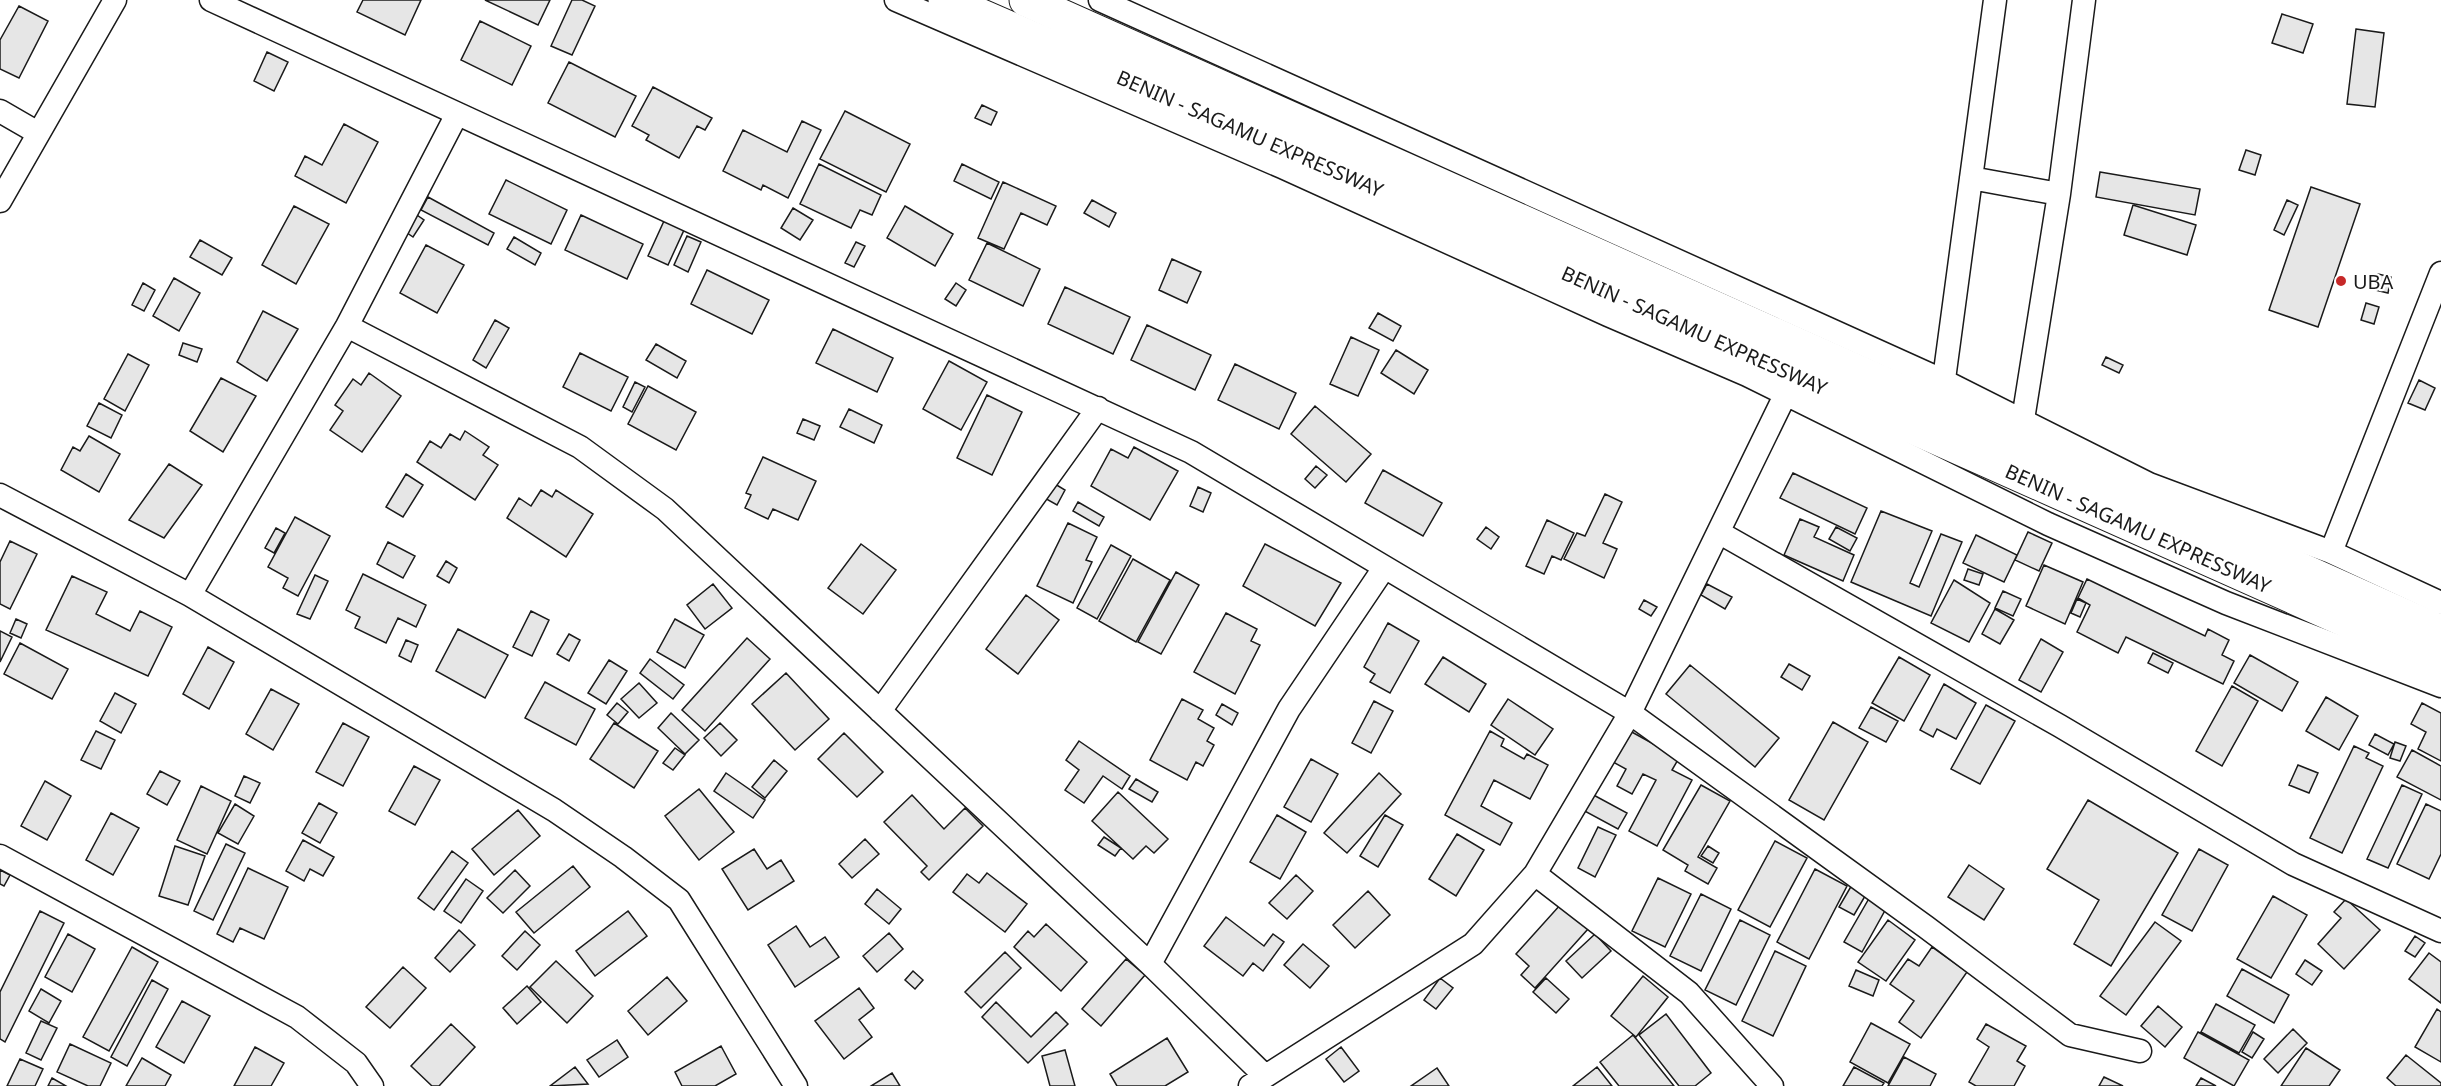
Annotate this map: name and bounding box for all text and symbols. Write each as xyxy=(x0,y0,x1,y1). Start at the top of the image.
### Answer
street label: BENIN - SAGAMU EXPRESSWAY xyxy=(1113,63,1388,203)
street label: BENIN - SAGAMU EXPRESSWAY xyxy=(1558,259,1832,401)
place label: UBA xyxy=(2353,268,2394,295)
marker: UBA xyxy=(2334,274,2348,288)
street label: BENIN - SAGAMU EXPRESSWAY xyxy=(2001,457,2276,599)

